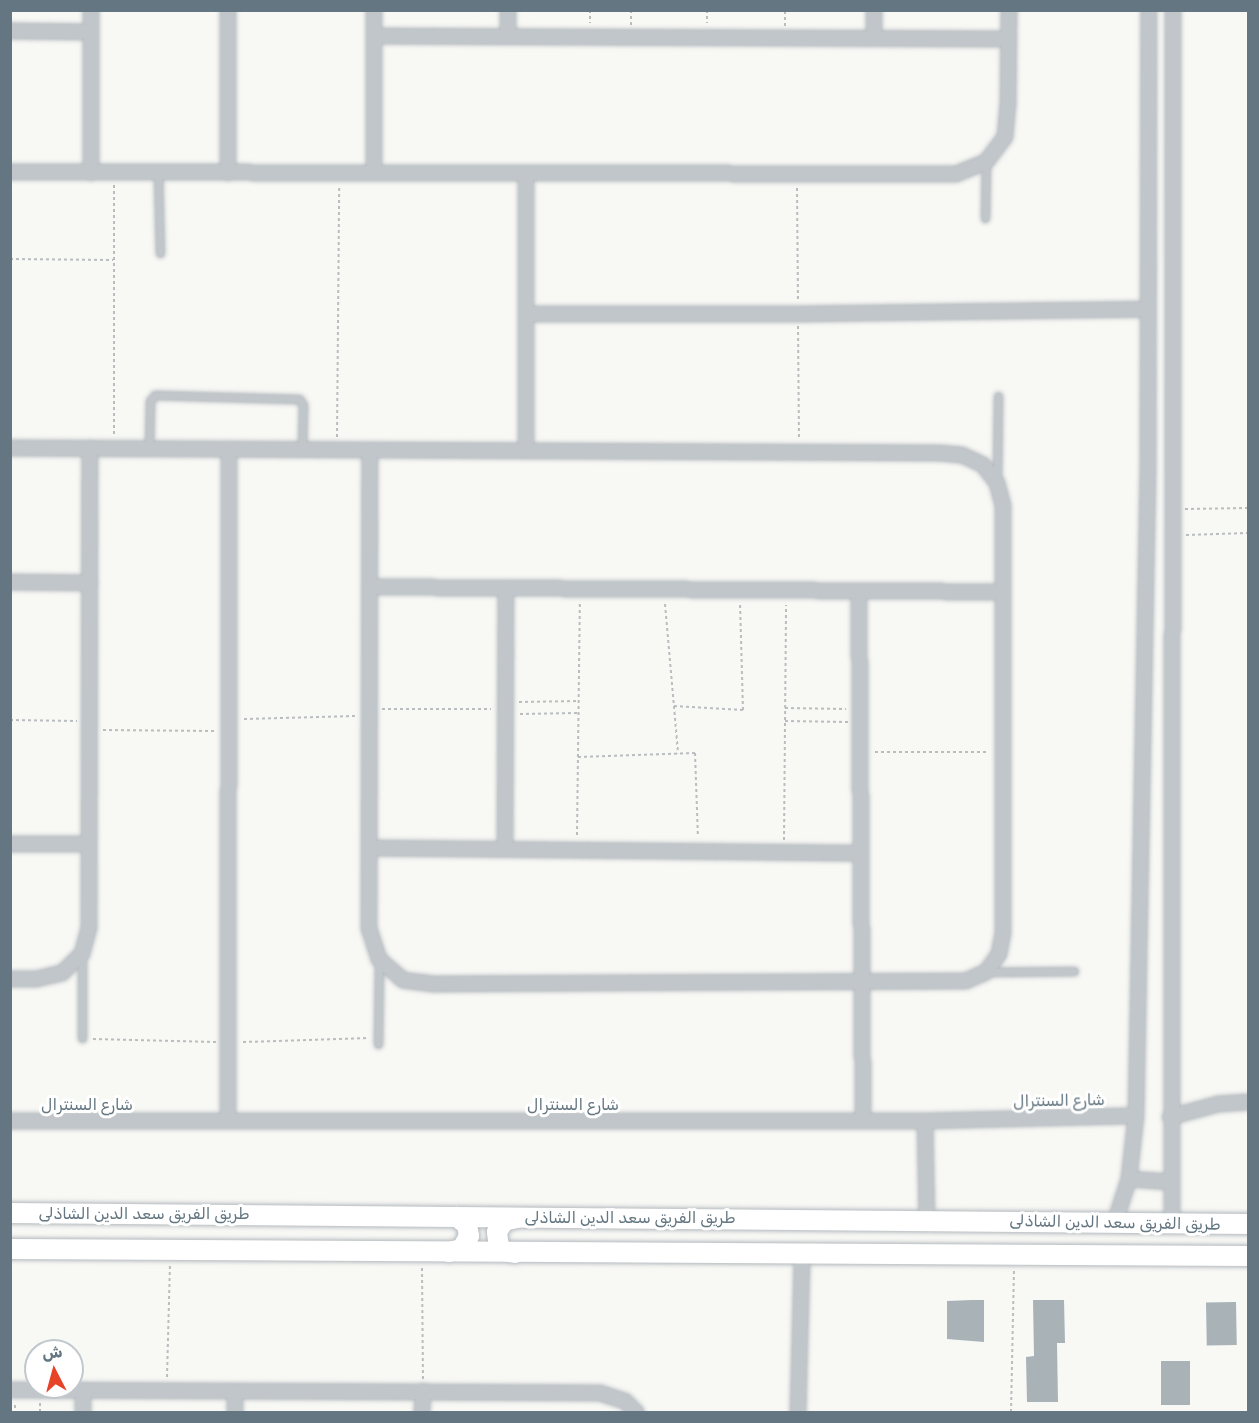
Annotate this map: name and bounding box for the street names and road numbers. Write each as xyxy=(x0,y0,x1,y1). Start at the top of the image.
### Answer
street label: شارع السنترال xyxy=(1013,1091,1105,1111)
street label: شارع السنترال xyxy=(41,1095,133,1115)
street label: شارع السنترال xyxy=(527,1095,619,1115)
street label: طريق الفريق سعد الدين الشاذلى xyxy=(38,1204,250,1224)
street label: طريق الفريق سعد الدين الشاذلى xyxy=(524,1208,736,1228)
street label: طريق الفريق سعد الدين الشاذلى xyxy=(1009,1212,1221,1234)

